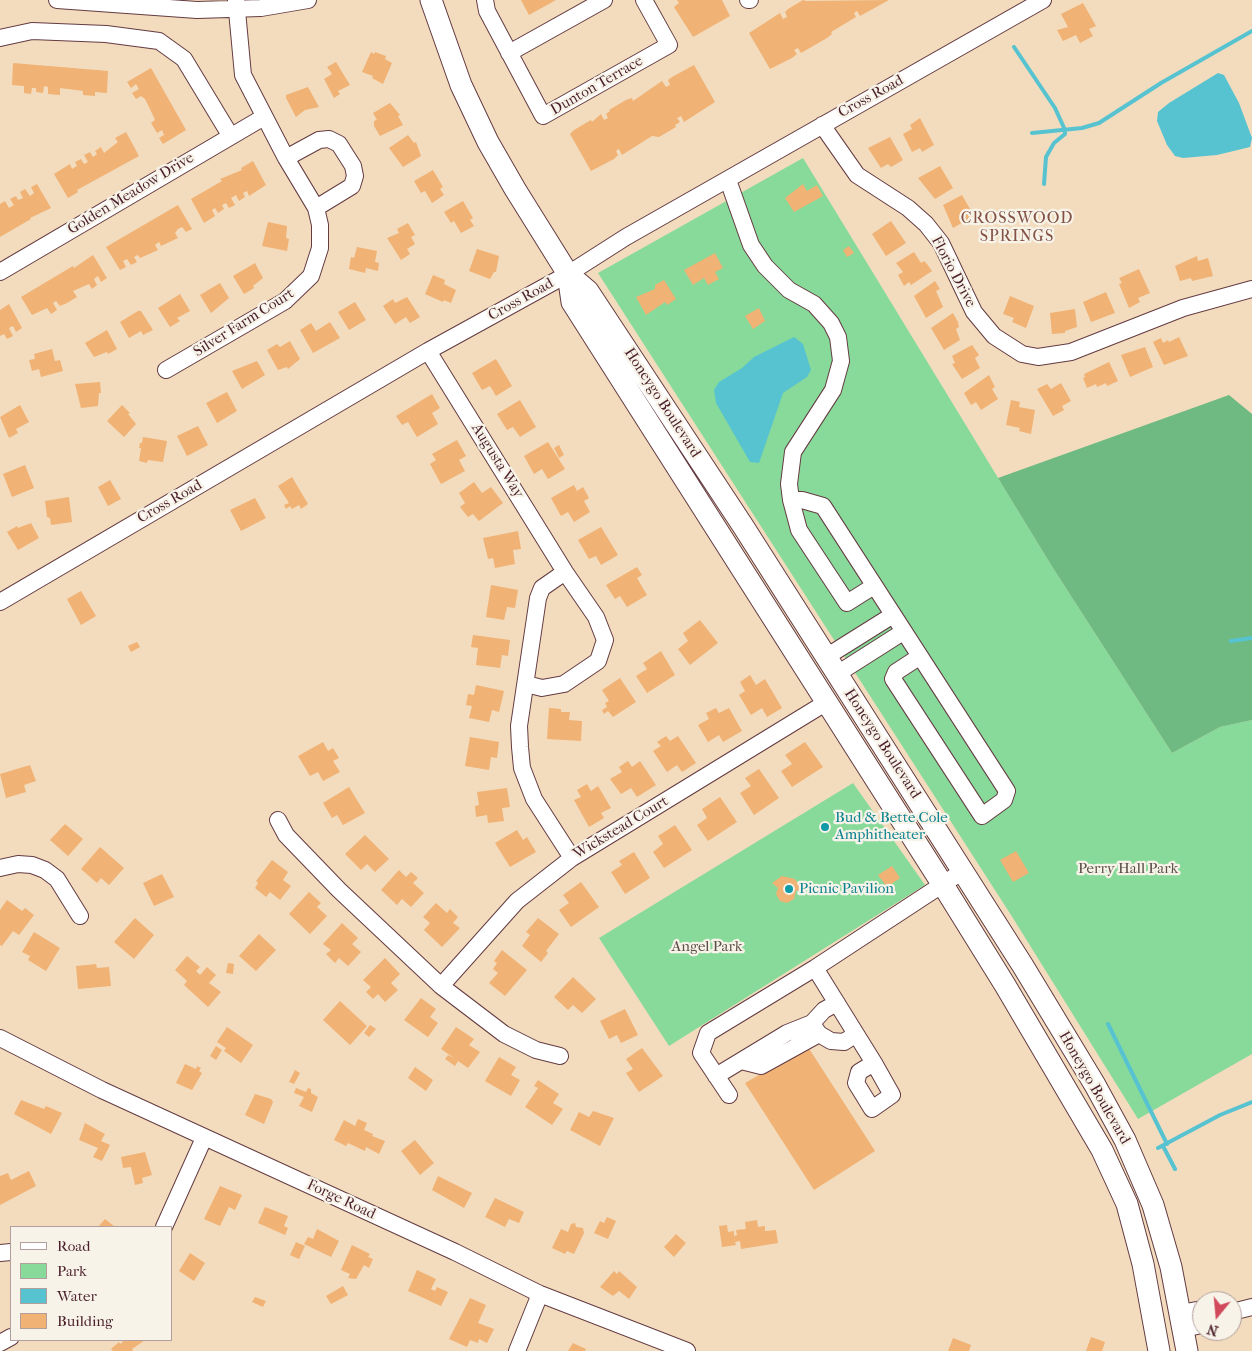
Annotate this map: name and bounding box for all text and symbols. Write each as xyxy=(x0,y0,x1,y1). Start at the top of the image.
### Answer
street label: Dunton Terrace xyxy=(548,52,646,120)
street label: Cross Road xyxy=(835,72,907,122)
street label: Golden Meadow Drive xyxy=(65,149,197,239)
district label: CROSSWOOD SPRINGS xyxy=(960,209,1074,247)
street label: Florio Drive xyxy=(927,233,979,311)
street label: Cross Road xyxy=(485,275,557,325)
street label: Silver Farm Court xyxy=(190,285,298,361)
street label: Honeygo Boulevard xyxy=(620,345,704,461)
street label: Augusta Way xyxy=(467,421,527,501)
street label: Cross Road xyxy=(134,476,206,528)
street label: Honeygo Boulevard xyxy=(840,686,924,802)
street label: Wickstead Court xyxy=(570,793,672,863)
place label: Bud & Bette Cole Amphitheater xyxy=(835,809,948,844)
marker: Bud & Bette Cole Amphitheater xyxy=(819,821,831,833)
park label: Perry Hall Park xyxy=(1078,860,1178,878)
place label: Picnic Pavilion xyxy=(799,880,894,898)
marker: Picnic Pavilion xyxy=(783,883,795,895)
park label: Angel Park xyxy=(672,938,742,956)
street label: Honeygo Boulevard xyxy=(1054,1028,1134,1148)
street label: Forge Road xyxy=(304,1176,378,1224)
legend xyxy=(10,1226,172,1341)
text: Road xyxy=(57,1237,90,1255)
text: Park xyxy=(57,1262,87,1280)
text: Water xyxy=(57,1287,97,1305)
north arrow xyxy=(1192,1291,1242,1341)
text: Building xyxy=(57,1312,113,1330)
text: N xyxy=(1205,1320,1220,1340)

